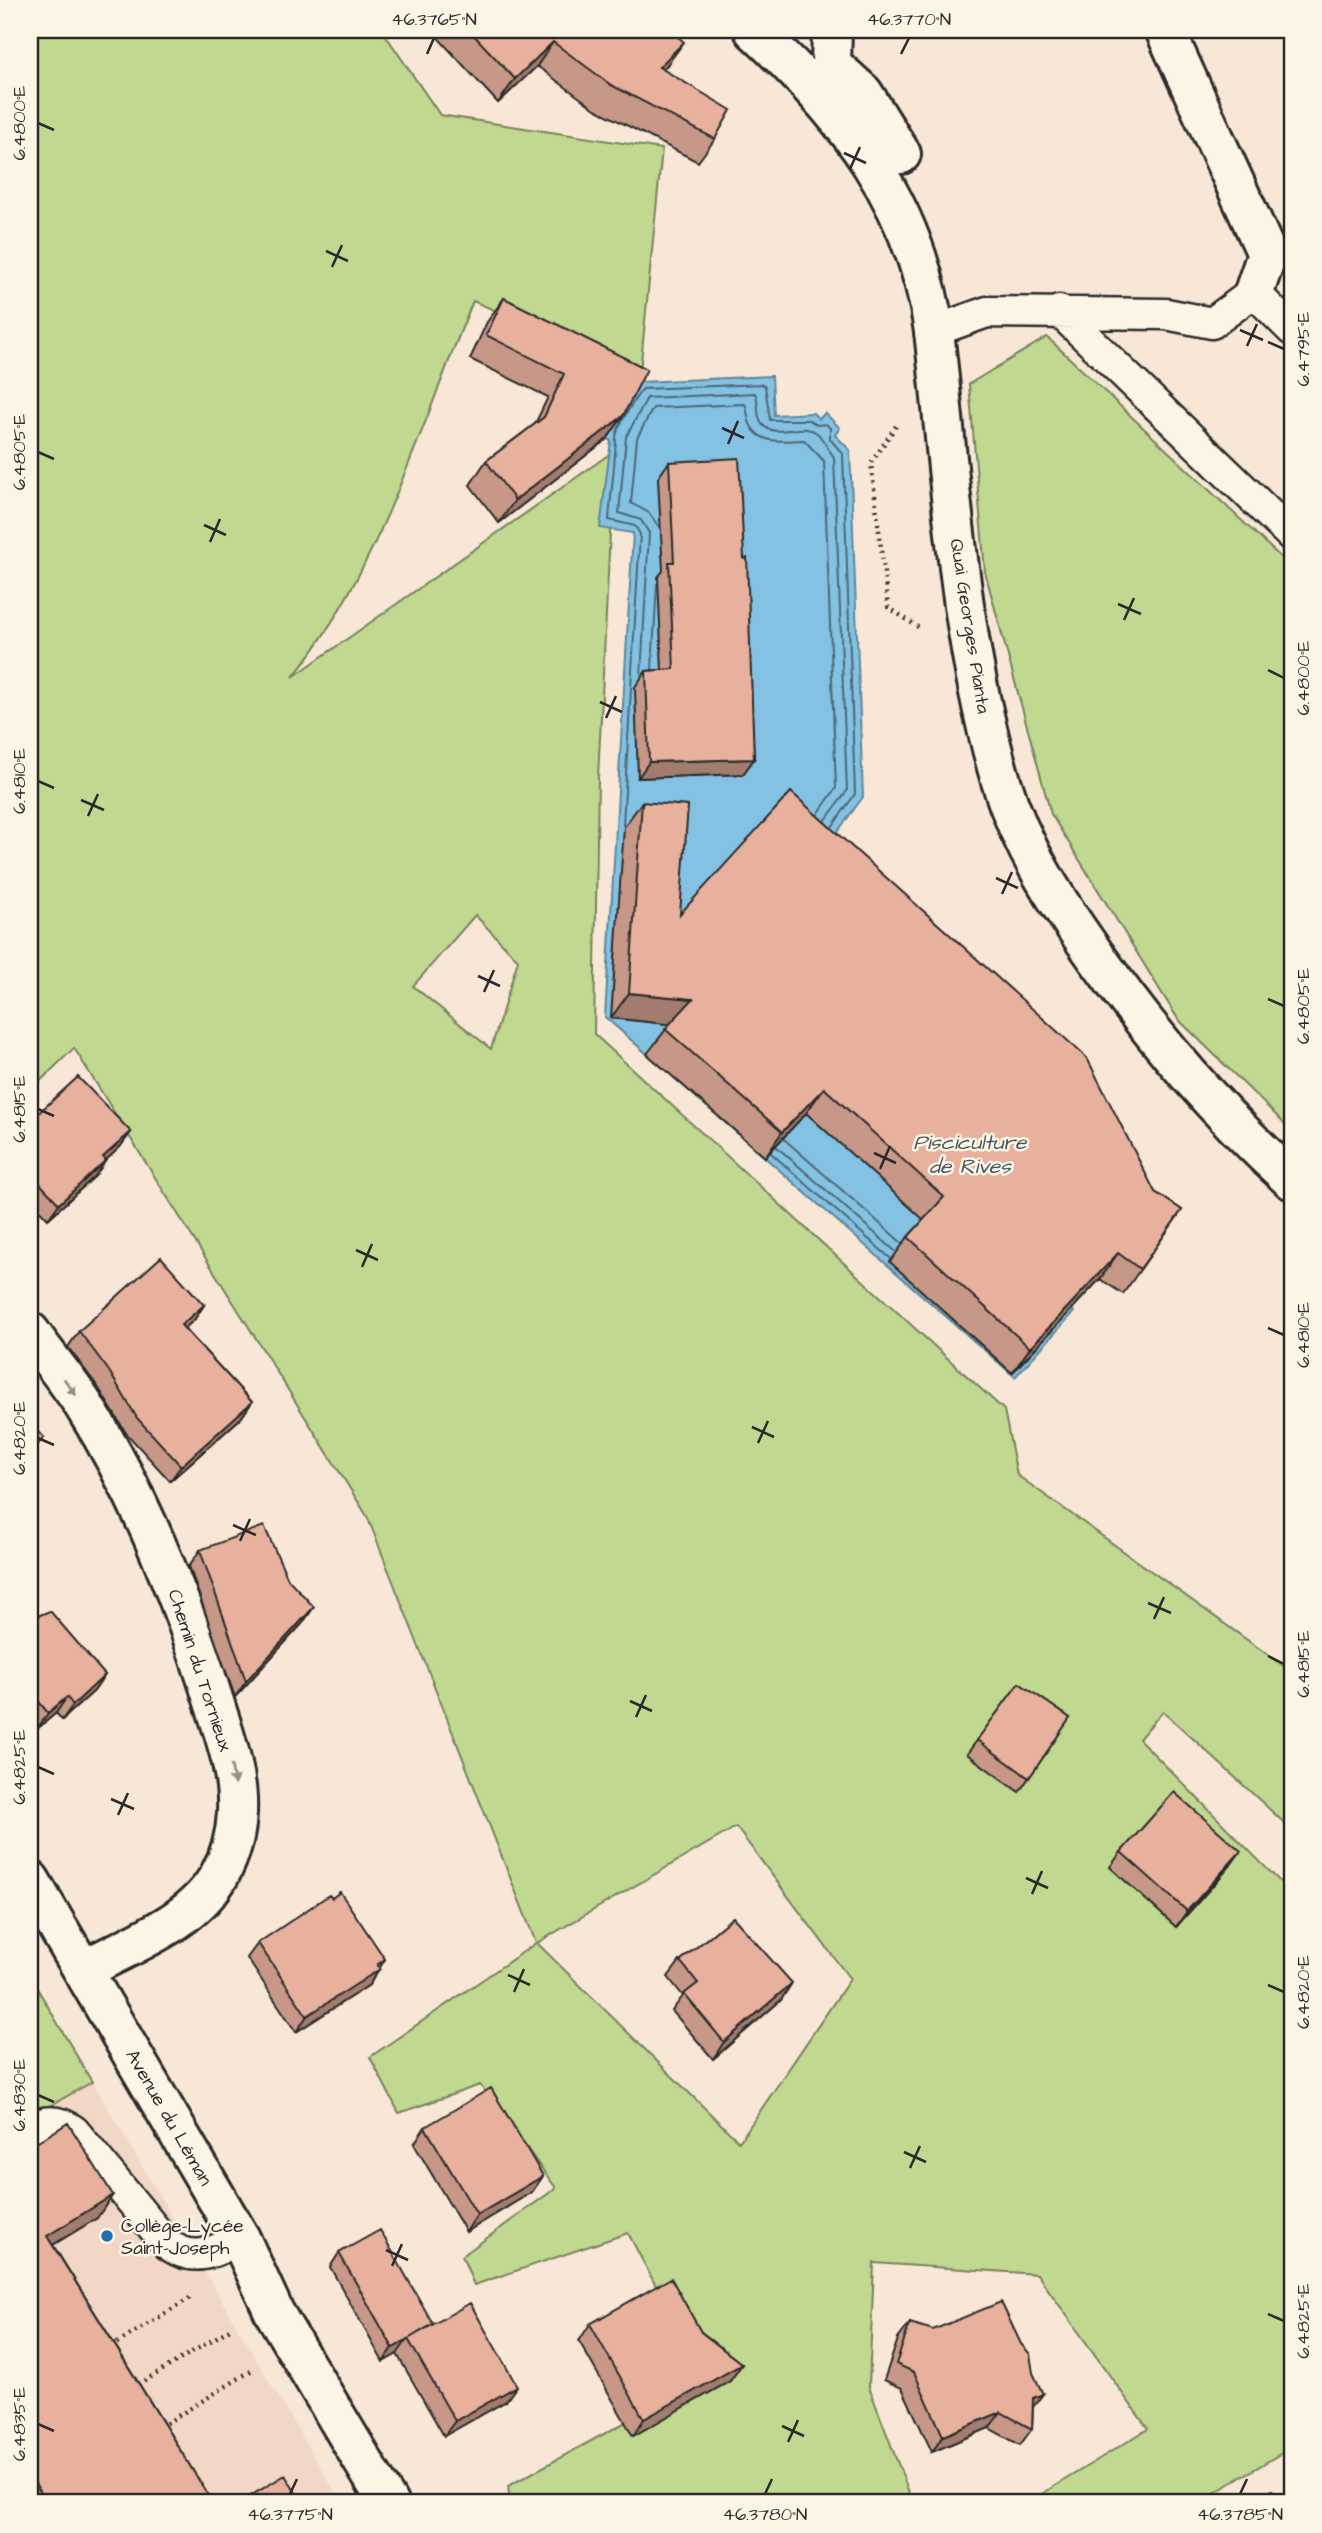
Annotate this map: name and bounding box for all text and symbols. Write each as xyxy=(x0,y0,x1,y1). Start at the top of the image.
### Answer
text: 46.3765°N xyxy=(391,7,477,32)
text: 46.3770°N xyxy=(867,7,951,32)
text: 6.4800°E xyxy=(7,85,32,161)
text: 6.4795°E xyxy=(1291,311,1316,386)
text: 6.4805°E xyxy=(7,413,32,490)
street label: Quai Georges Pianta xyxy=(941,537,997,716)
text: 6.4800°E xyxy=(1291,640,1316,716)
text: 6.4810°E xyxy=(7,748,32,814)
text: 6.4805°E xyxy=(1291,967,1316,1044)
text: 6.4815°E xyxy=(7,1075,32,1143)
water label: Pisciculture de Rives xyxy=(914,1128,1028,1181)
text: 6.4810°E xyxy=(1291,1302,1316,1368)
one-way arrow xyxy=(63,1378,77,1396)
text: 6.4820°E xyxy=(7,1401,32,1475)
street label: Chemin du Tornieux xyxy=(161,1586,239,1755)
text: 6.4815°E xyxy=(1291,1630,1316,1698)
text: 6.4825°E xyxy=(7,1729,32,1805)
one-way arrow xyxy=(228,1764,239,1786)
text: 6.4820°E xyxy=(1291,1955,1316,2029)
street label: Avenue du Léman xyxy=(119,2044,219,2191)
text: 6.4830°E xyxy=(7,2058,32,2131)
place label: Collège-Lycée Saint-Joseph xyxy=(121,2213,244,2262)
marker: Collège-Lycée Saint-Joseph xyxy=(99,2228,115,2244)
text: 6.4825°E xyxy=(1291,2283,1316,2359)
text: 6.4835°E xyxy=(7,2387,32,2461)
text: 46.3775°N xyxy=(247,2502,333,2527)
text: 46.3780°N xyxy=(723,2502,807,2527)
text: 46.3785°N xyxy=(1197,2502,1283,2527)

